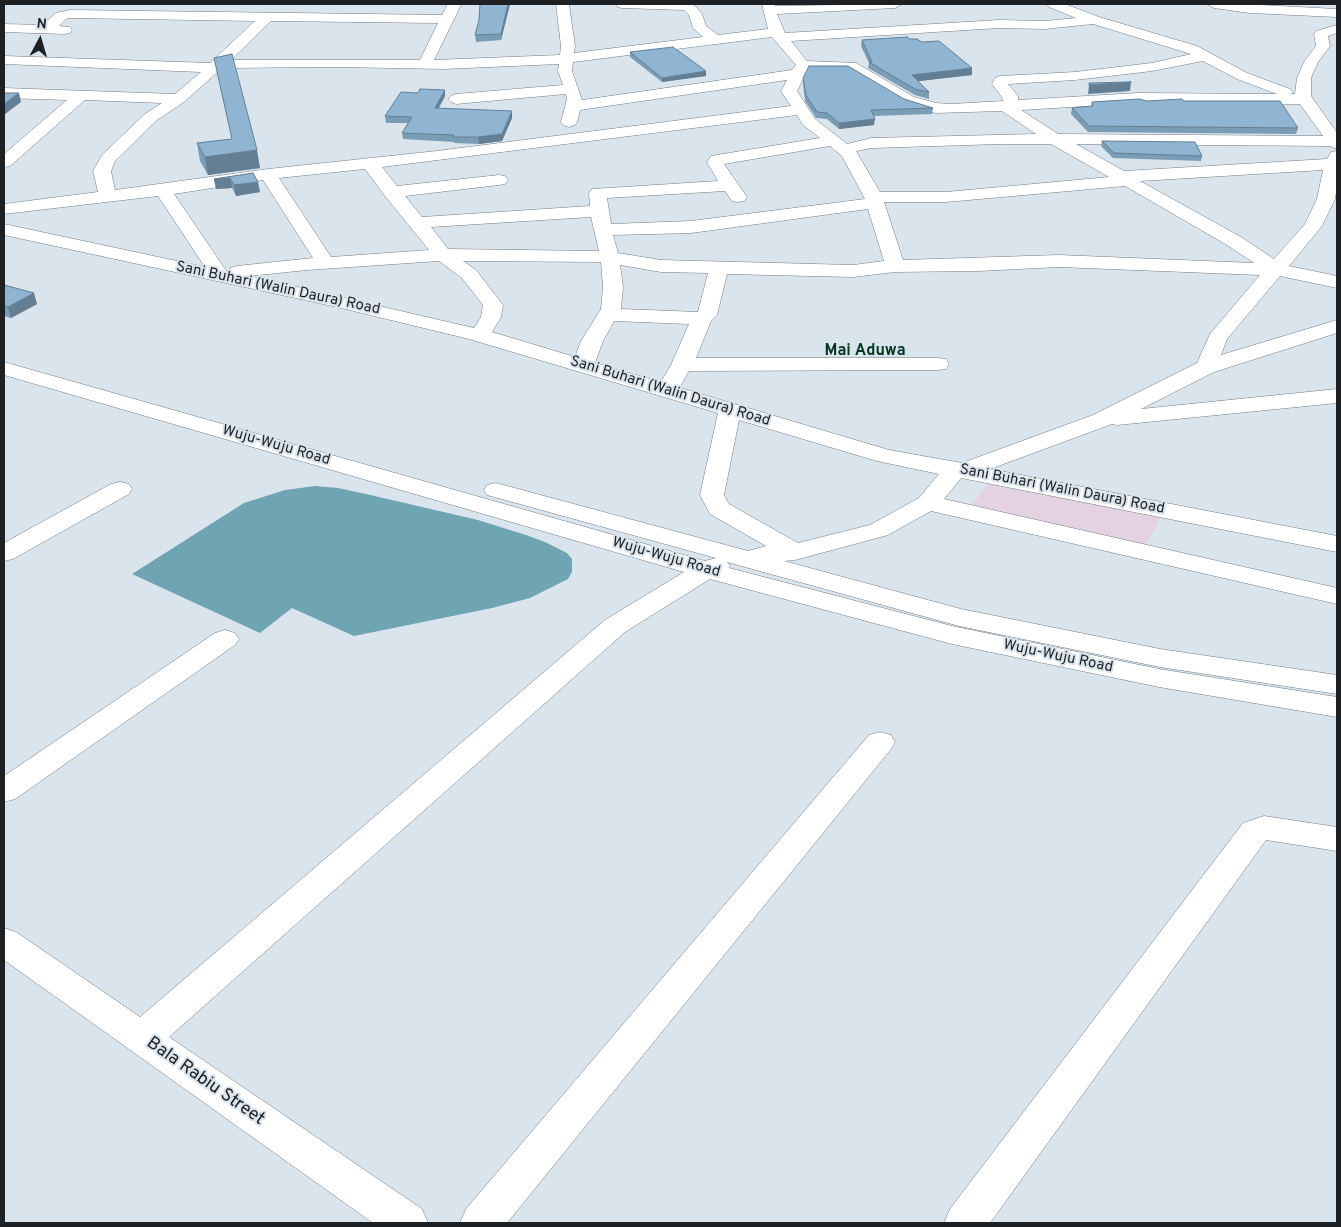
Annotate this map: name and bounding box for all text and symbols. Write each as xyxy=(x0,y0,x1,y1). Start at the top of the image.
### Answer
north arrow xyxy=(15,15,65,65)
text: N xyxy=(36,16,48,34)
street label: Sani Buhari (Walin Daura) Road xyxy=(174,259,382,319)
district label: Mai Aduwa xyxy=(824,342,906,362)
street label: Sani Buhari (Walin Daura) Road xyxy=(568,353,772,431)
street label: Wuju-Wuju Road xyxy=(220,422,332,470)
street label: Sani Buhari (Walin Daura) Road xyxy=(958,461,1166,519)
street label: Wuju-Wuju Road xyxy=(610,534,722,582)
street label: Wuju-Wuju Road xyxy=(1002,637,1114,677)
street label: Bala Rabiu Street xyxy=(142,1033,268,1131)

